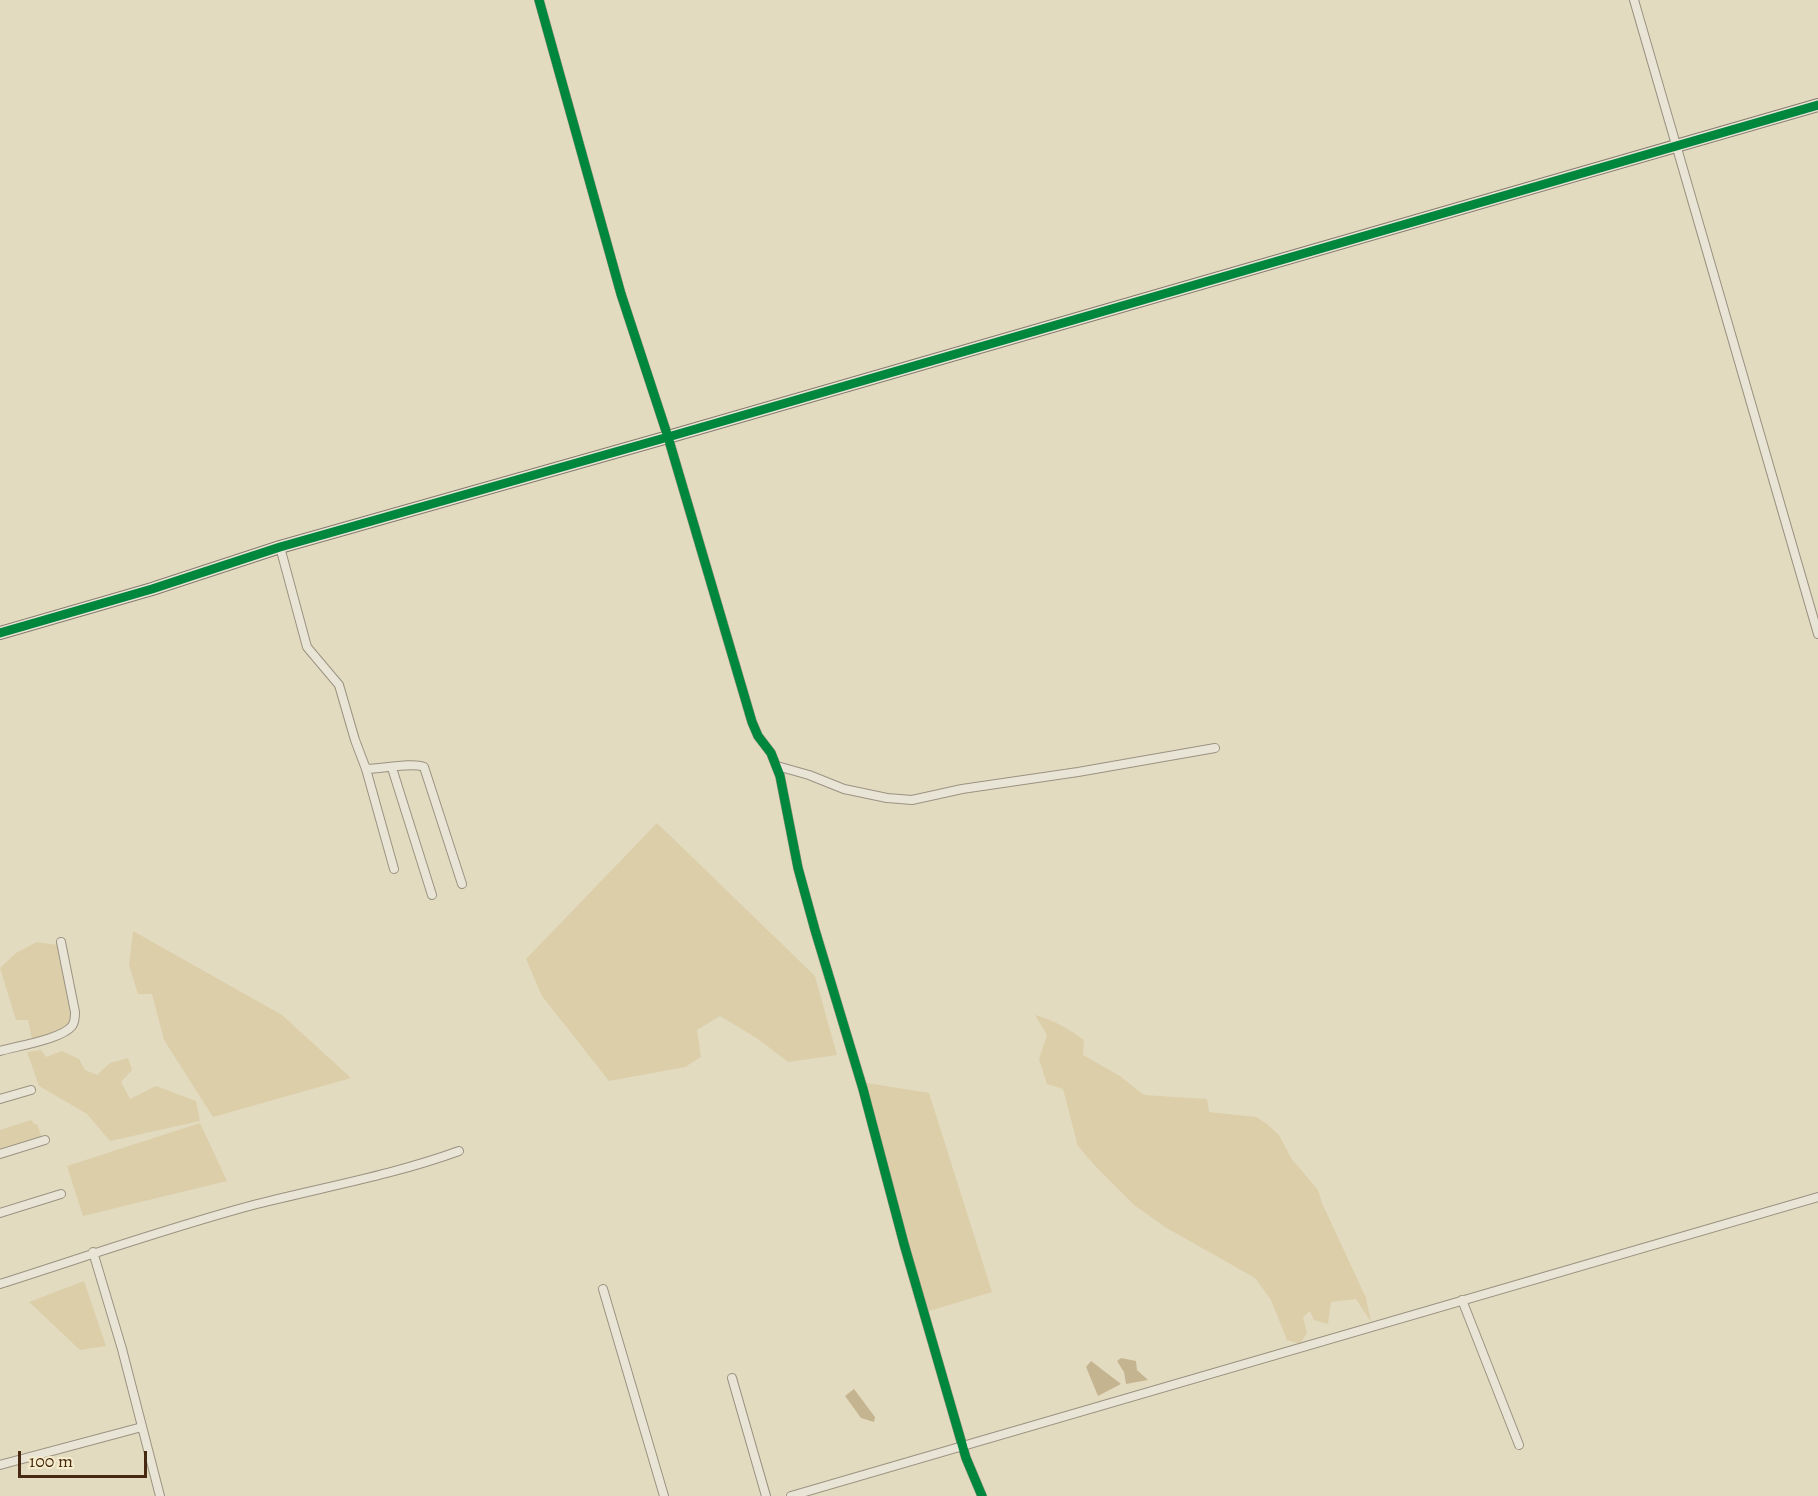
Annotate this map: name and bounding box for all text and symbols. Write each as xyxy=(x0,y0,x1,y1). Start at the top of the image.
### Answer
scale bar xyxy=(21,1439,150,1477)
text: 100 m xyxy=(29,1449,73,1473)

